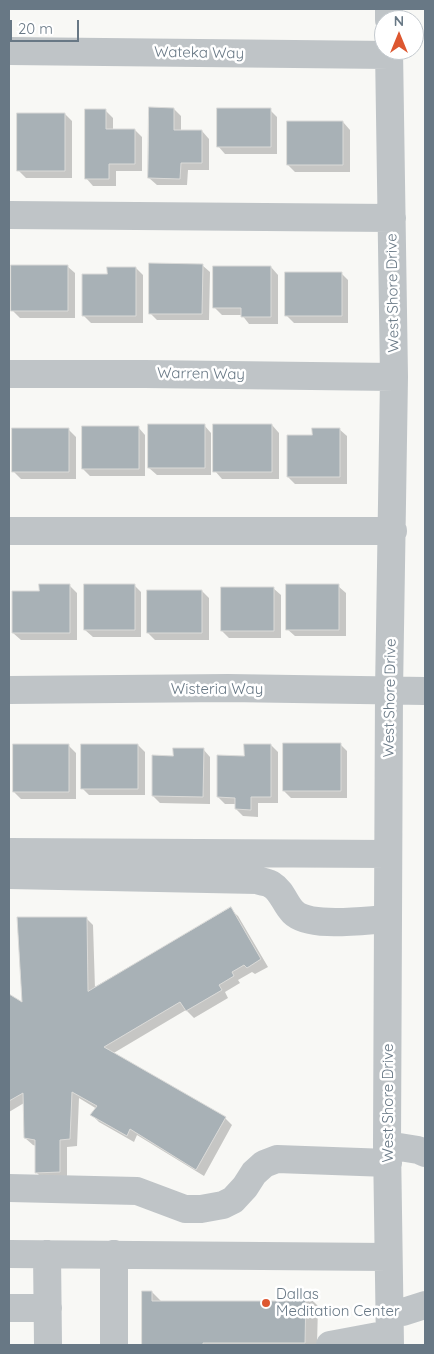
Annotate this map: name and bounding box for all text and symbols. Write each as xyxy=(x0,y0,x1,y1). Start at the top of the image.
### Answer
scale bar xyxy=(12,10,81,42)
north arrow xyxy=(374,10,424,60)
text: N xyxy=(394,12,404,30)
text: 20 m xyxy=(18,19,53,38)
street label: Wateka Way xyxy=(154,43,244,63)
street label: West Shore Drive xyxy=(383,233,403,353)
street label: Warren Way xyxy=(157,364,245,384)
street label: West Shore Drive xyxy=(380,638,400,758)
street label: Wisteria Way xyxy=(171,680,263,698)
street label: West Shore Drive xyxy=(379,1043,397,1163)
place label: Dallas Meditation Center xyxy=(276,1285,400,1320)
marker: Dallas Meditation Center xyxy=(260,1297,272,1309)

